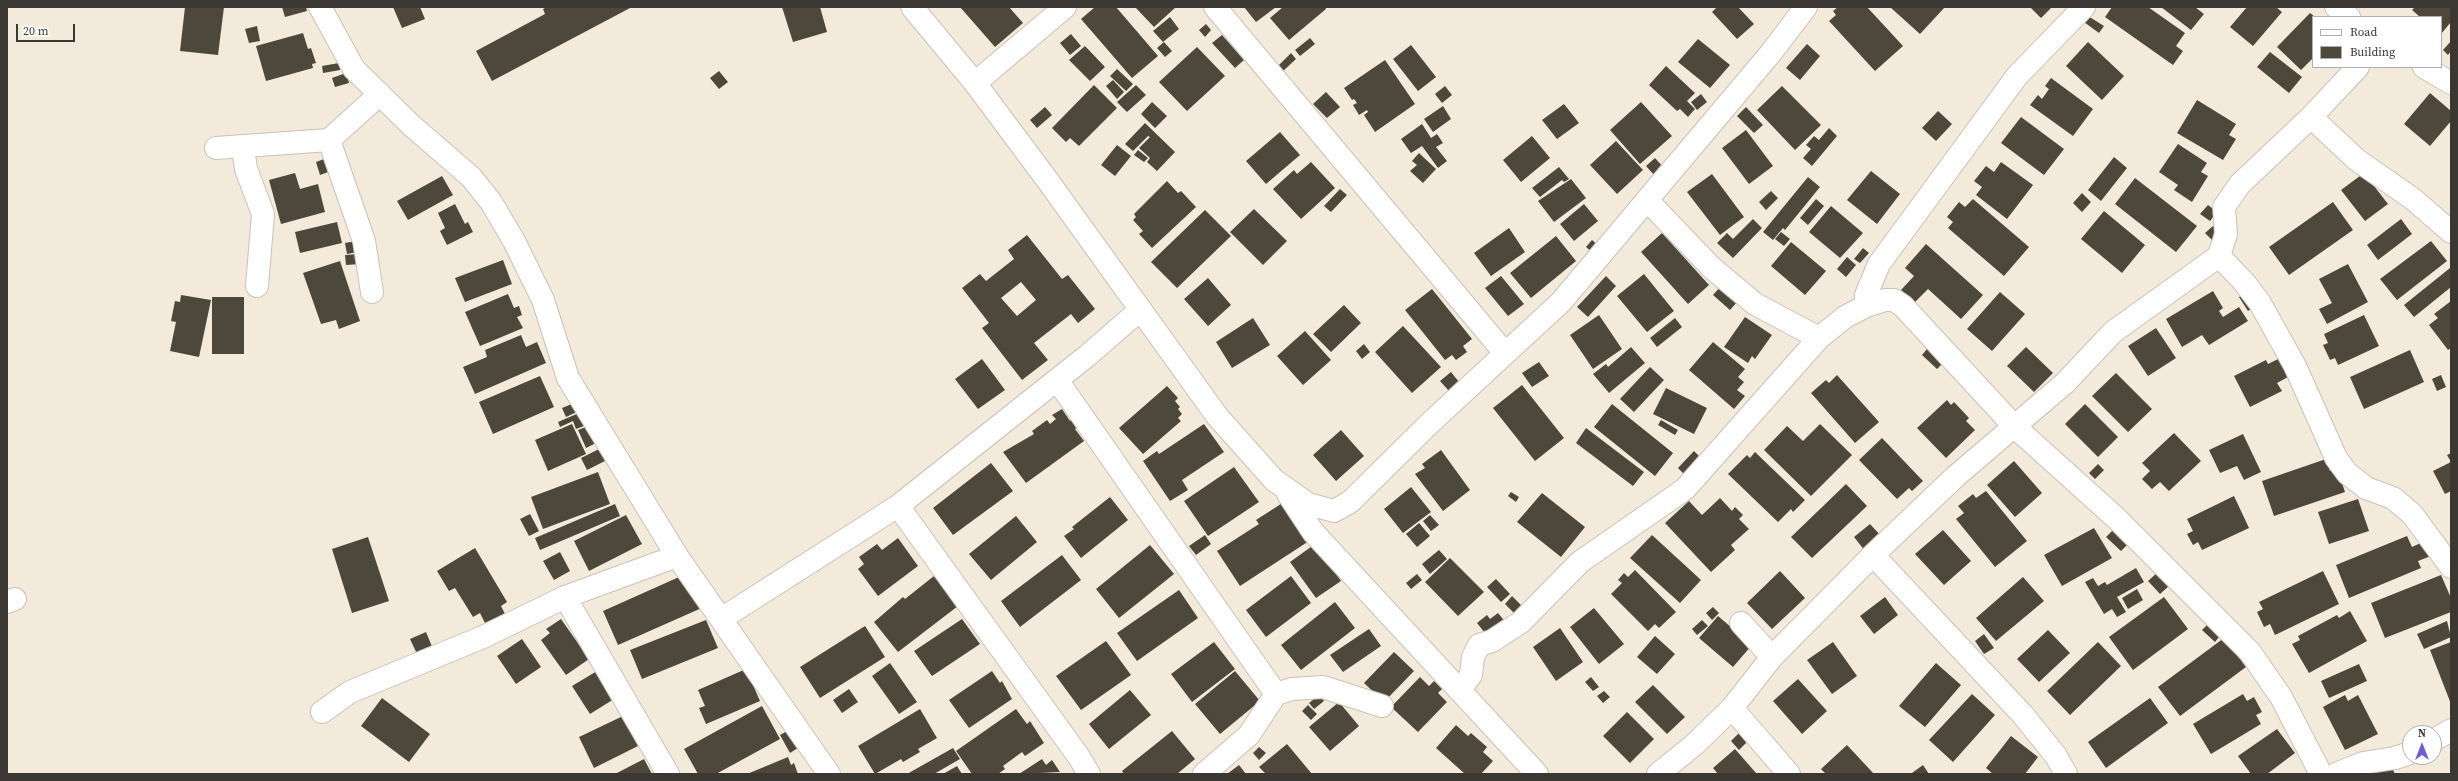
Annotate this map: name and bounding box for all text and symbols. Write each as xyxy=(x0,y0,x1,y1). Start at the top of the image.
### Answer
scale bar xyxy=(18,16,77,42)
legend xyxy=(2312,16,2442,68)
text: 20 m xyxy=(23,23,49,39)
text: Road xyxy=(2350,24,2377,40)
text: Building xyxy=(2350,44,2395,60)
north arrow xyxy=(2402,725,2442,765)
text: N xyxy=(2418,726,2426,741)

